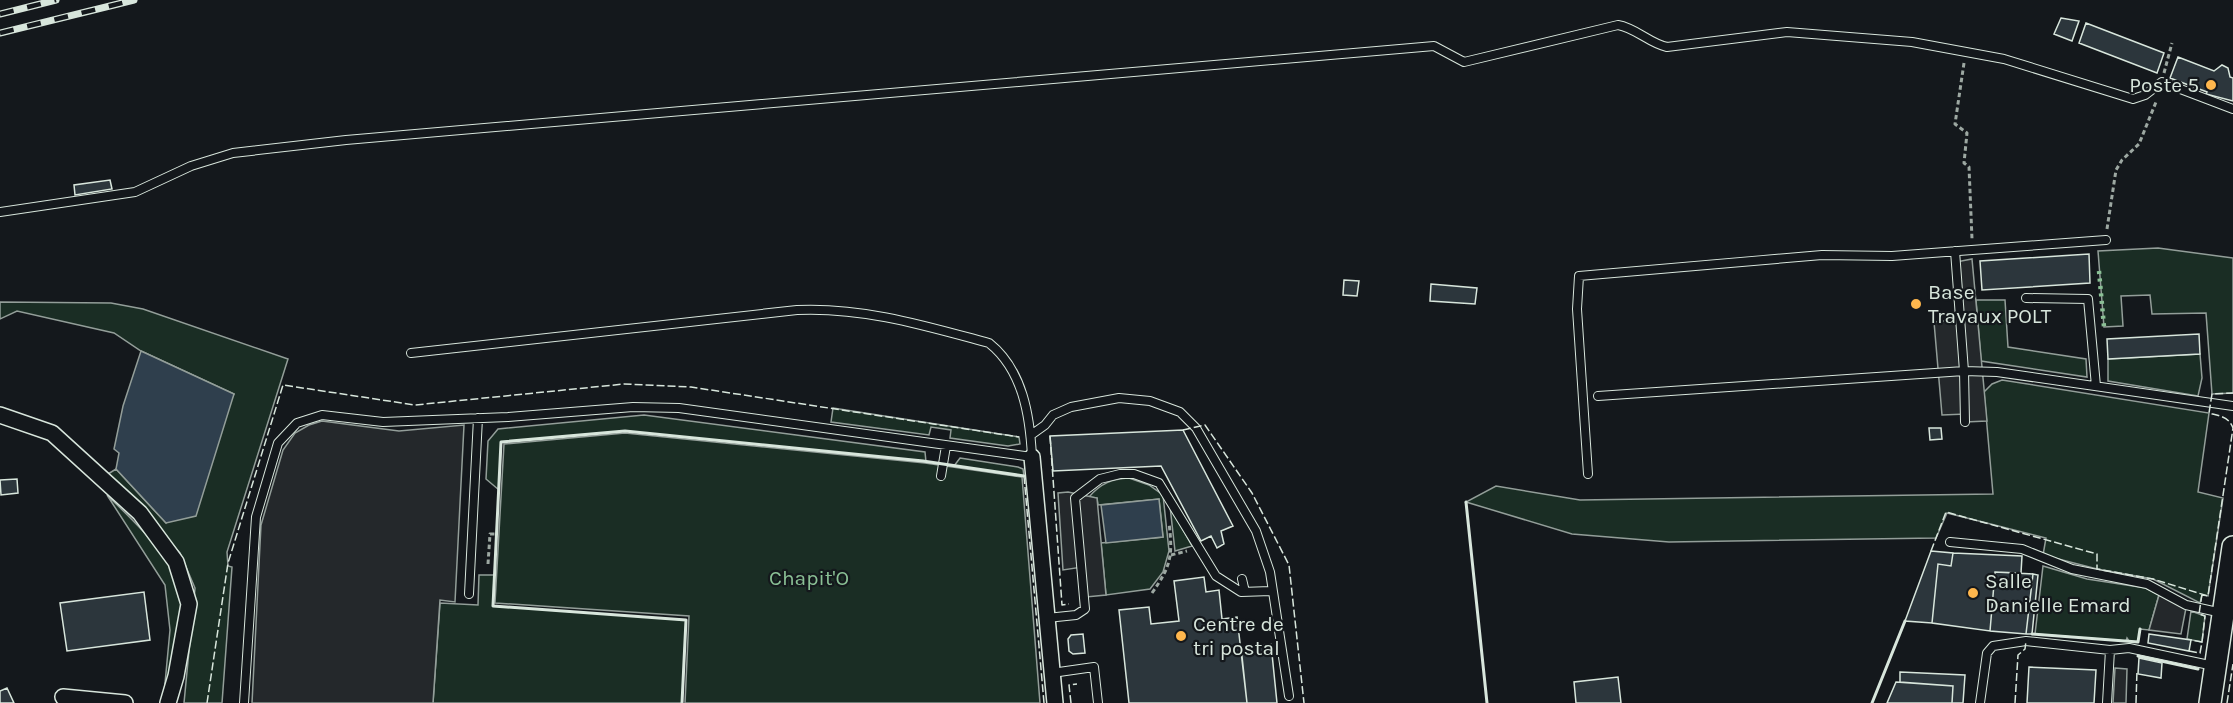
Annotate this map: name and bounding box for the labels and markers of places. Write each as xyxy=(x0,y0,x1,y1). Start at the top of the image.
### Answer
place label: Poste 5 xyxy=(2129,73,2199,97)
marker: Poste 5 xyxy=(2204,78,2218,92)
place label: Base Travaux POLT xyxy=(1928,280,2052,328)
marker: Base Travaux POLT xyxy=(1909,297,1923,311)
place label: Salle Danielle Emard xyxy=(1985,569,2131,617)
marker: Salle Danielle Emard xyxy=(1966,586,1980,600)
place label: Centre de tri postal xyxy=(1193,612,1284,660)
marker: Centre de tri postal xyxy=(1174,629,1188,643)

